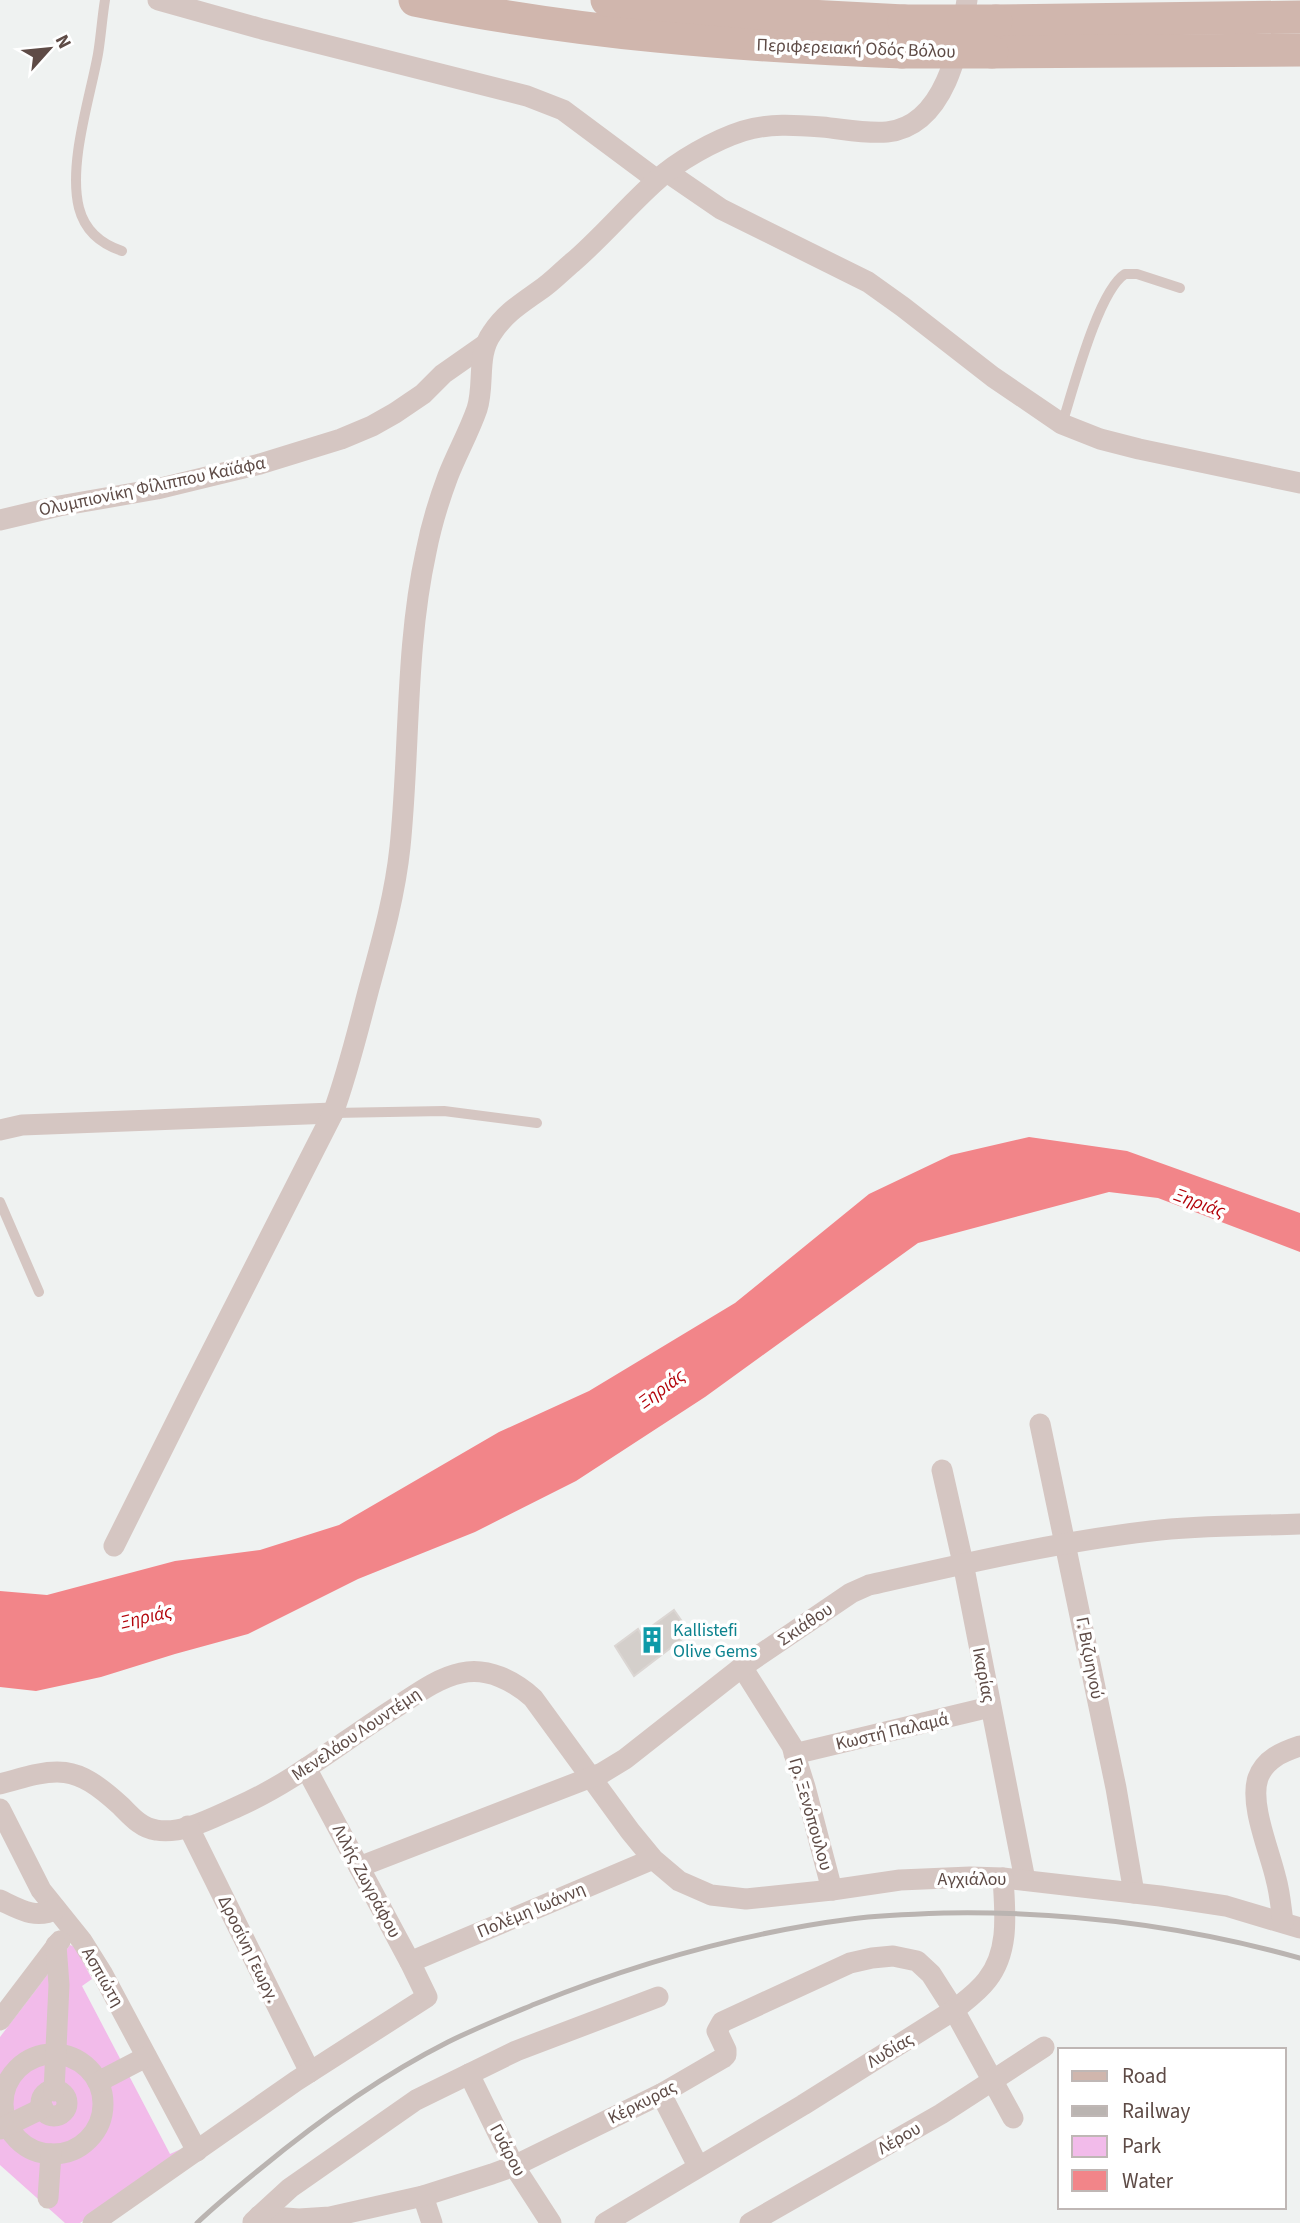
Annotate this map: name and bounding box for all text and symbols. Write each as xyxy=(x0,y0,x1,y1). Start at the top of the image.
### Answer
north arrow xyxy=(14,14,84,84)
text: N xyxy=(48,30,78,54)
street label: Περιφερειακή Οδός Βόλου xyxy=(756,33,956,64)
street label: Ολυμπιονίκη Φίλιππου Καϊάφα xyxy=(37,450,268,523)
water label: Ξηριάς xyxy=(1169,1181,1230,1225)
water label: Ξηριάς xyxy=(632,1362,692,1416)
street label: Σκιάθου xyxy=(773,1597,838,1652)
water label: Ξηριάς xyxy=(117,1598,176,1637)
street label: Γ. Βιζυηνού xyxy=(1069,1615,1110,1701)
place label: Kallistefi Olive Gems xyxy=(673,1618,757,1664)
building icon: Kallistefi Olive Gems xyxy=(637,1625,667,1655)
street label: Ικαρίας xyxy=(966,1645,1001,1705)
street label: Μενελάου Λουντέμη xyxy=(287,1682,426,1787)
street label: Κωστή Παλαμά xyxy=(833,1706,951,1757)
street label: Γρ. Ξενόπουλου xyxy=(782,1755,839,1874)
street label: Λιλής Ζωγράφου xyxy=(326,1820,407,1942)
street label: Αγχιάλου xyxy=(938,1867,1006,1892)
street label: Πολέμη Ιωάννη xyxy=(473,1876,589,1944)
street label: Δροσίνη Γεωργ. xyxy=(212,1891,285,2007)
street label: Ασπιώτη xyxy=(75,1943,130,2012)
street label: Λυδίας xyxy=(862,2027,919,2074)
legend xyxy=(1058,2048,1286,2209)
text: Road xyxy=(1122,2061,1167,2091)
street label: Κέρκυρας xyxy=(604,2074,681,2130)
text: Railway xyxy=(1122,2096,1190,2126)
street label: Λέρου xyxy=(873,2116,925,2161)
street label: Γυάρου xyxy=(483,2120,532,2181)
text: Park xyxy=(1122,2131,1162,2161)
text: Water xyxy=(1122,2166,1174,2196)

